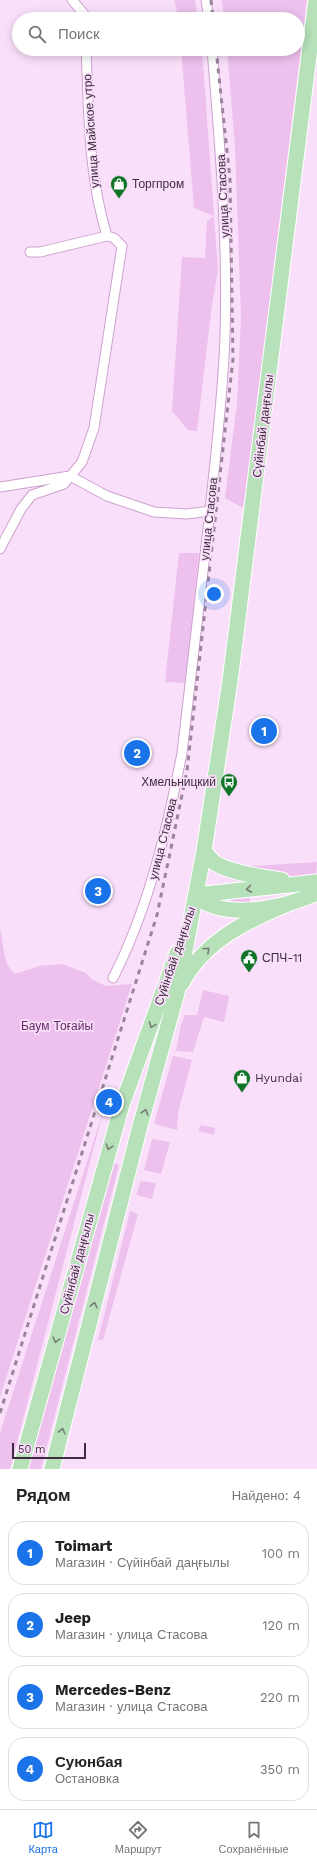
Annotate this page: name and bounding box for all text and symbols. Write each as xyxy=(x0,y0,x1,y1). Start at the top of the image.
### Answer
search box xyxy=(12,12,305,56)
icon: search xyxy=(26,23,48,45)
text: Поиск xyxy=(58,25,100,43)
street label: улица Майское утро xyxy=(80,73,102,188)
street label: улица Стасова xyxy=(214,154,232,238)
shop icon: Торгпром xyxy=(109,174,129,199)
place label: Торгпром xyxy=(132,177,184,191)
street label: Сүйінбай даңғылы xyxy=(250,374,276,478)
street label: улица Стасова xyxy=(198,476,220,561)
your location xyxy=(204,584,224,604)
pin: 1 xyxy=(251,716,277,746)
pin: 2 xyxy=(124,738,150,768)
bus stop icon: Хмельницкий xyxy=(219,772,239,797)
place label: Хмельницкий xyxy=(141,775,216,789)
street label: улица Стасова xyxy=(146,796,180,881)
pin: 3 xyxy=(85,876,111,906)
one-way arrow xyxy=(246,884,252,893)
street label: Сүйінбай даңғылы xyxy=(152,905,198,1007)
one-way arrow xyxy=(202,947,210,955)
public building icon: СПЧ-11 xyxy=(239,948,259,973)
place label: СПЧ-11 xyxy=(262,951,302,965)
park label: Баум Тоғайы xyxy=(21,1019,93,1033)
one-way arrow xyxy=(148,1021,156,1028)
shop icon: Hyundai xyxy=(232,1068,252,1093)
place label: Hyundai xyxy=(255,1071,302,1085)
pin: 4 xyxy=(96,1087,122,1117)
one-way arrow xyxy=(140,1108,148,1115)
one-way arrow xyxy=(105,1144,114,1151)
street label: Сүйінбай даңғылы xyxy=(57,1212,97,1316)
one-way arrow xyxy=(89,1302,98,1309)
one-way arrow xyxy=(52,1336,61,1343)
one-way arrow xyxy=(57,1428,66,1435)
scale bar xyxy=(12,1441,86,1460)
text: 50 m xyxy=(18,1443,45,1456)
text: Рядом xyxy=(16,1485,71,1505)
text: Найдено: 4 xyxy=(232,1488,301,1503)
text: Toimart xyxy=(55,1537,112,1555)
text: 1 xyxy=(27,1546,33,1561)
text: 100 m xyxy=(262,1546,300,1561)
text: Магазин · Сүйінбай даңғылы xyxy=(55,1555,229,1570)
text: Jeep xyxy=(55,1609,91,1627)
text: 2 xyxy=(26,1618,34,1633)
text: 120 m xyxy=(262,1618,300,1633)
text: Магазин · улица Стасова xyxy=(55,1627,207,1642)
text: Mercedes-Benz xyxy=(55,1681,171,1699)
text: 3 xyxy=(26,1690,34,1705)
text: 220 m xyxy=(260,1690,300,1705)
text: Магазин · улица Стасова xyxy=(55,1699,207,1714)
text: Суюнбая xyxy=(55,1753,122,1771)
text: 4 xyxy=(26,1762,34,1777)
text: 350 m xyxy=(260,1762,300,1777)
text: Остановка xyxy=(55,1771,119,1786)
tab: Карта xyxy=(28,1819,58,1856)
tab: Маршрут xyxy=(115,1819,162,1856)
tab: Сохранённые xyxy=(219,1819,289,1856)

